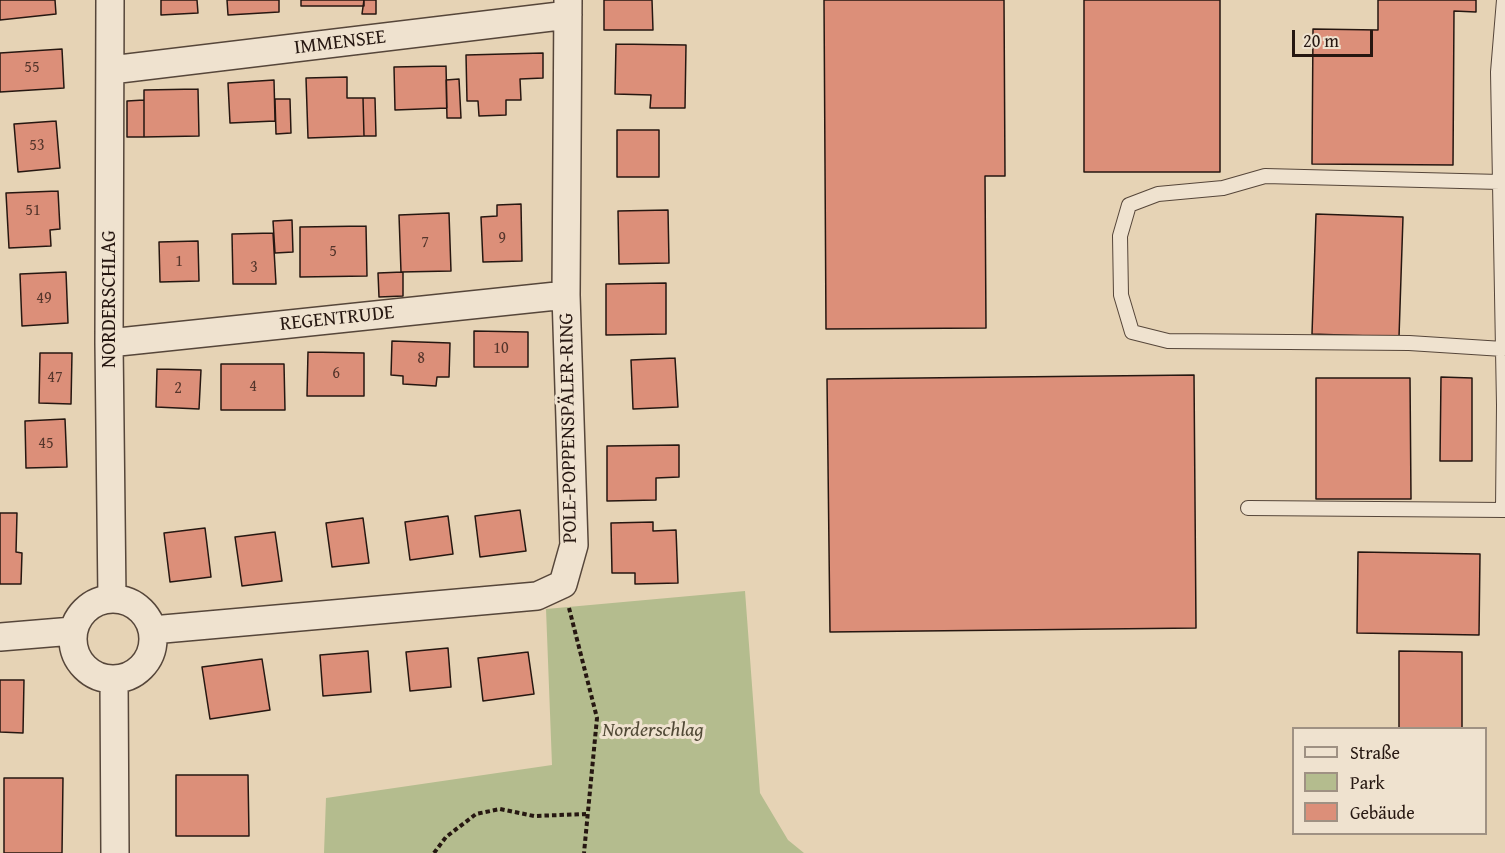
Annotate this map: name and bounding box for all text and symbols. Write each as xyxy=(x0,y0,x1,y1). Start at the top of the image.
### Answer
scale bar xyxy=(1295,18,1376,56)
street label: IMMENSEE xyxy=(293,25,387,61)
text: 20 m xyxy=(1303,27,1339,54)
house number: 55 xyxy=(24,58,40,78)
house number: 53 xyxy=(29,136,45,156)
house number: 51 xyxy=(25,201,41,221)
house number: 9 xyxy=(498,229,506,249)
street label: NORDERSCHLAG xyxy=(98,230,122,368)
house number: 7 xyxy=(421,233,429,253)
house number: 5 xyxy=(329,242,337,262)
house number: 1 xyxy=(175,252,183,272)
house number: 3 xyxy=(250,258,258,278)
house number: 49 xyxy=(36,289,52,309)
street label: REGENTRUDE xyxy=(279,301,395,337)
street label: POLE-POPPENSPÄLER-RING xyxy=(555,312,583,544)
house number: 10 xyxy=(493,339,509,359)
house number: 8 xyxy=(417,349,425,369)
house number: 6 xyxy=(332,364,340,384)
house number: 47 xyxy=(47,368,63,388)
house number: 4 xyxy=(249,377,257,397)
house number: 2 xyxy=(174,379,182,399)
house number: 45 xyxy=(38,434,54,454)
park label: Norderschlag xyxy=(602,719,704,743)
legend xyxy=(1292,727,1487,835)
text: Straße xyxy=(1350,739,1400,766)
text: Park xyxy=(1350,769,1385,796)
text: Gebäude xyxy=(1350,799,1415,826)

